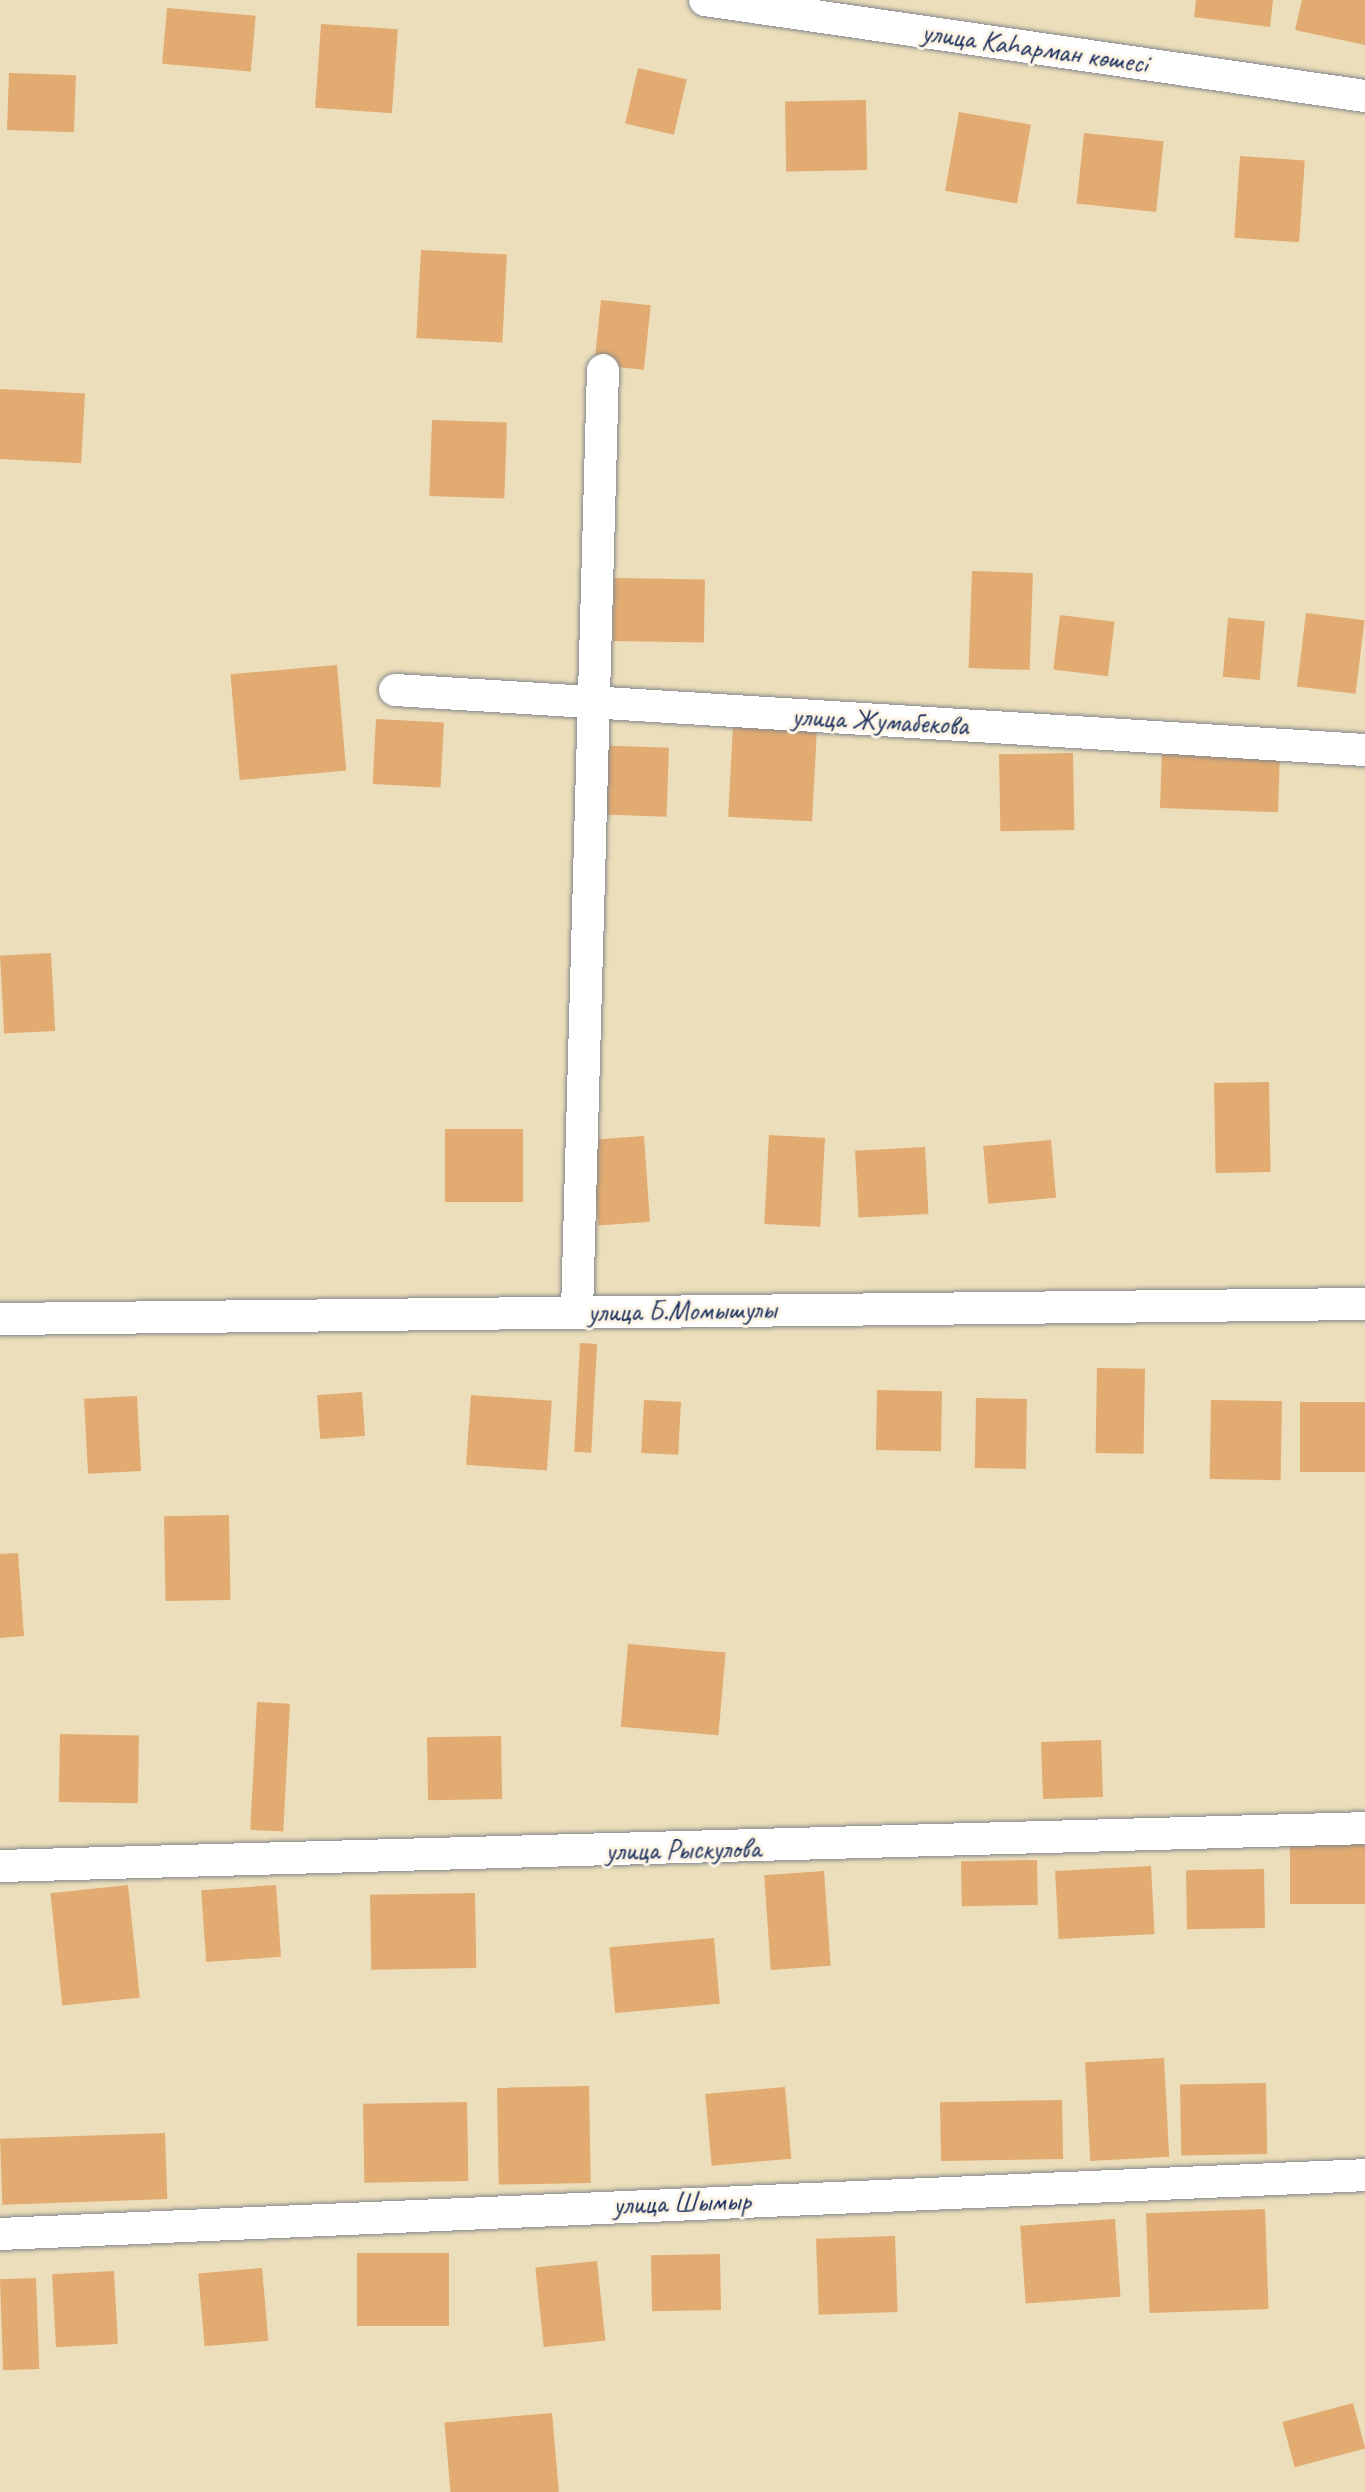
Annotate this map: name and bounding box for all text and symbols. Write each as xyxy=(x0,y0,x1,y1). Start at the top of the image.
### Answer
street label: улица Каһарман көшесі xyxy=(920,15,1150,81)
street label: улица Жумабекова xyxy=(791,700,969,742)
street label: улица Б.Момышулы xyxy=(587,1293,777,1329)
street label: улица Рыскулова xyxy=(605,1832,761,1868)
street label: улица Шымыр xyxy=(612,2184,752,2222)

